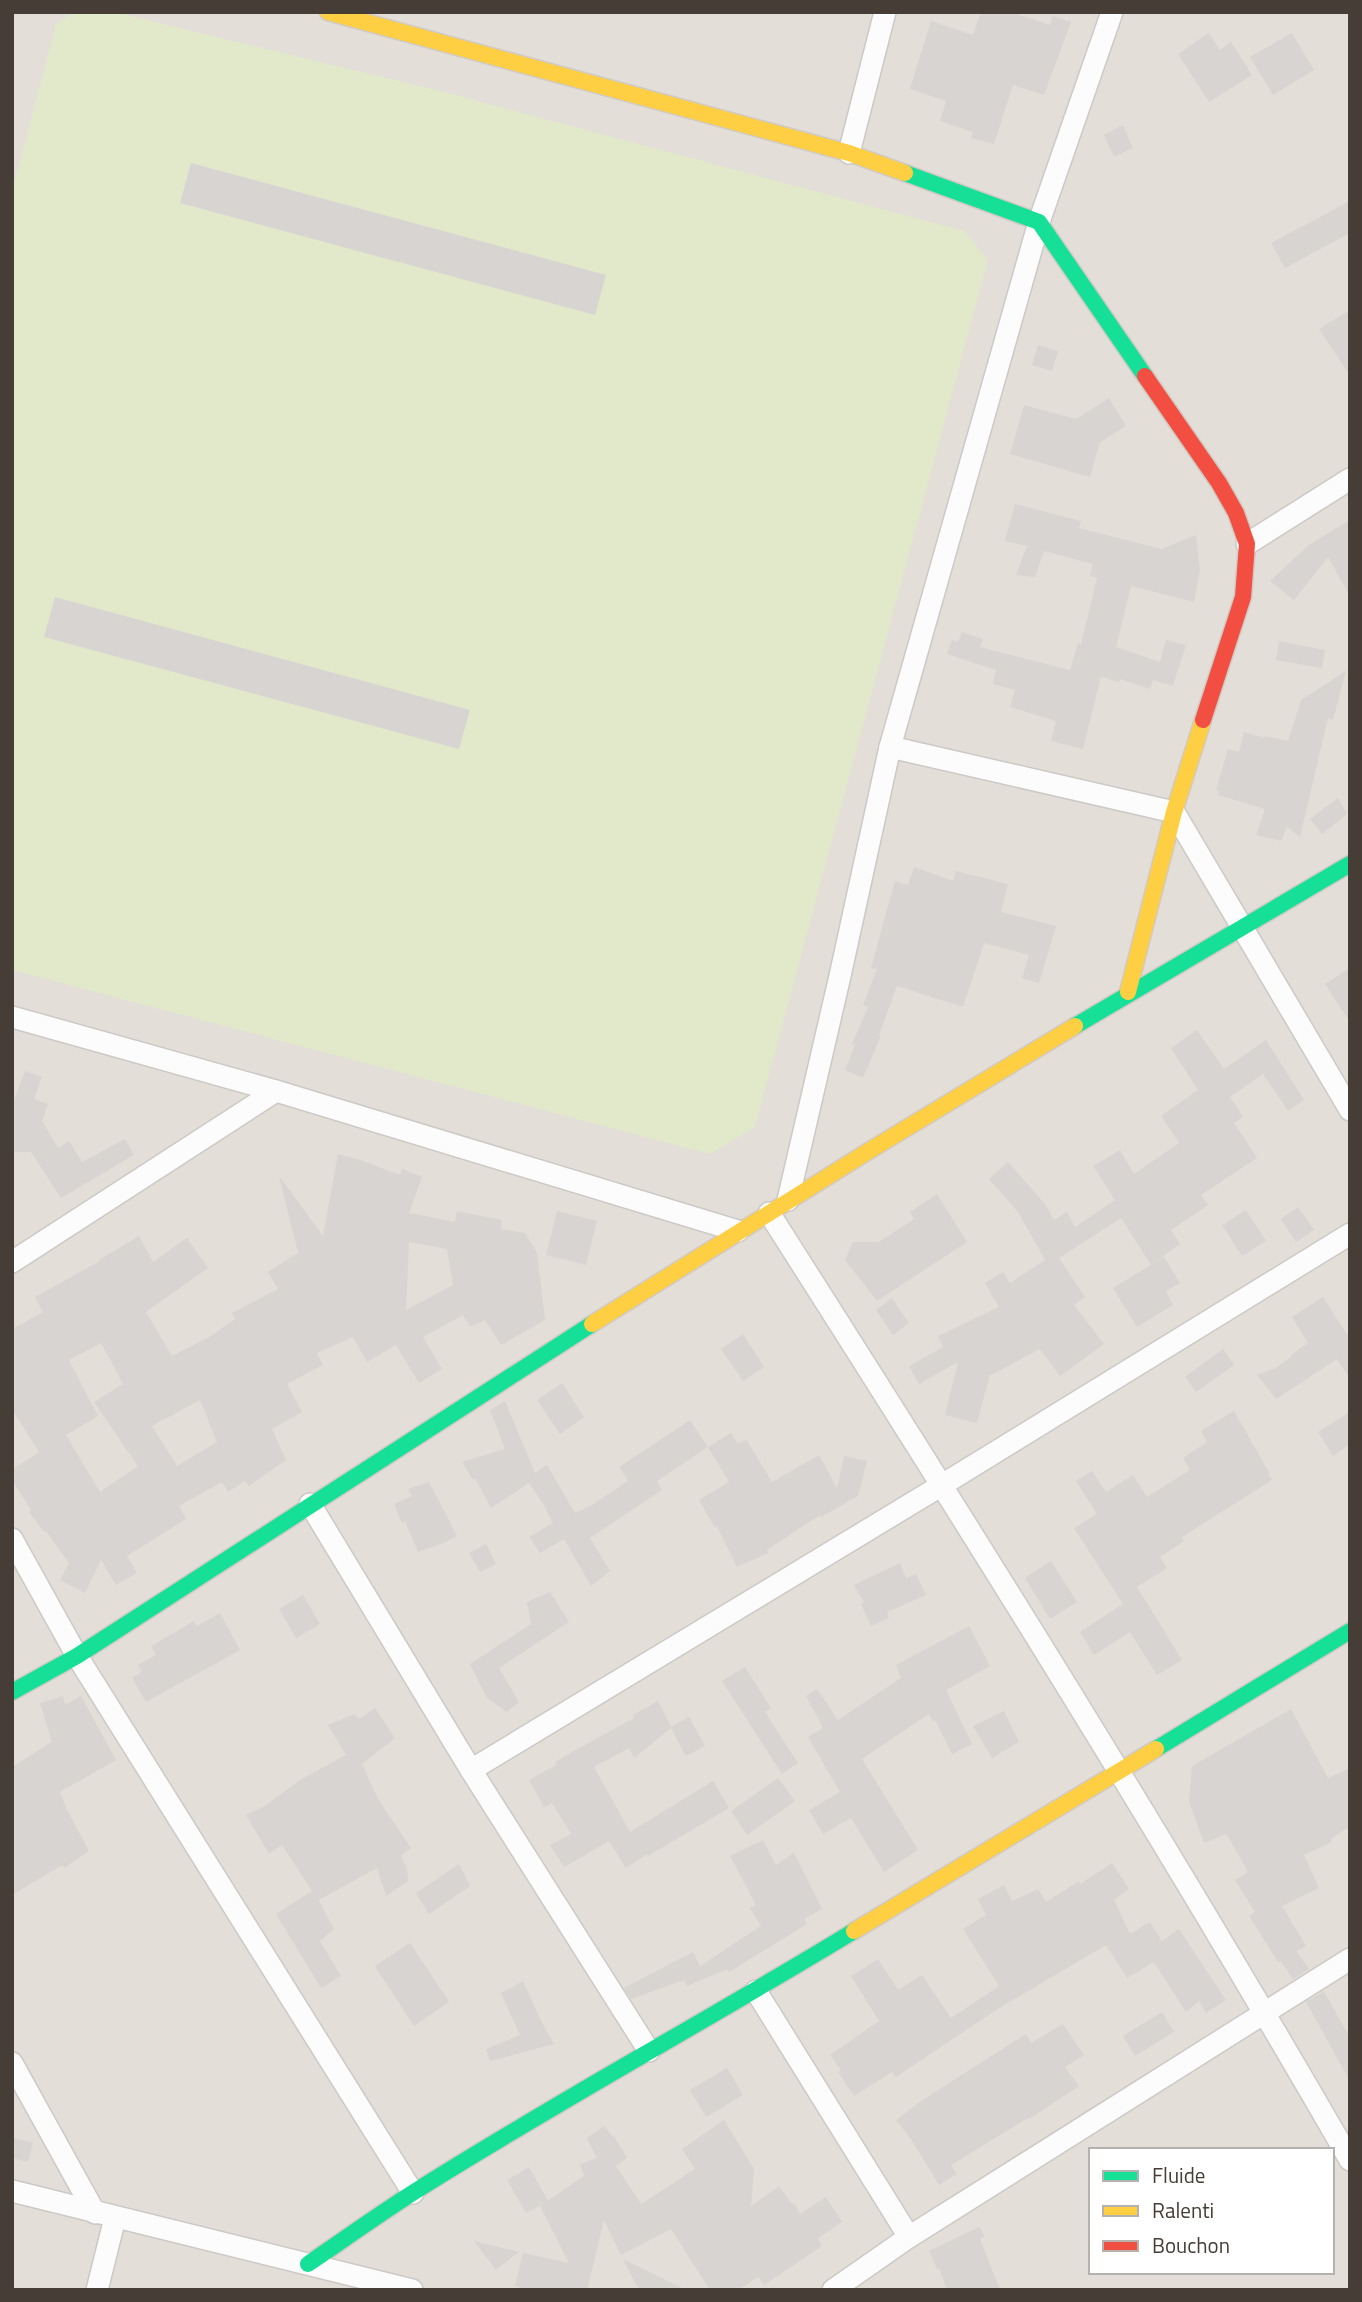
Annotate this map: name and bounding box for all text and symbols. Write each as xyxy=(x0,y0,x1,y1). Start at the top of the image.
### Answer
legend xyxy=(1089,2148,1334,2274)
text: Fluide xyxy=(1152,2159,1205,2191)
text: Ralenti xyxy=(1152,2194,1214,2226)
text: Bouchon xyxy=(1152,2229,1230,2261)

